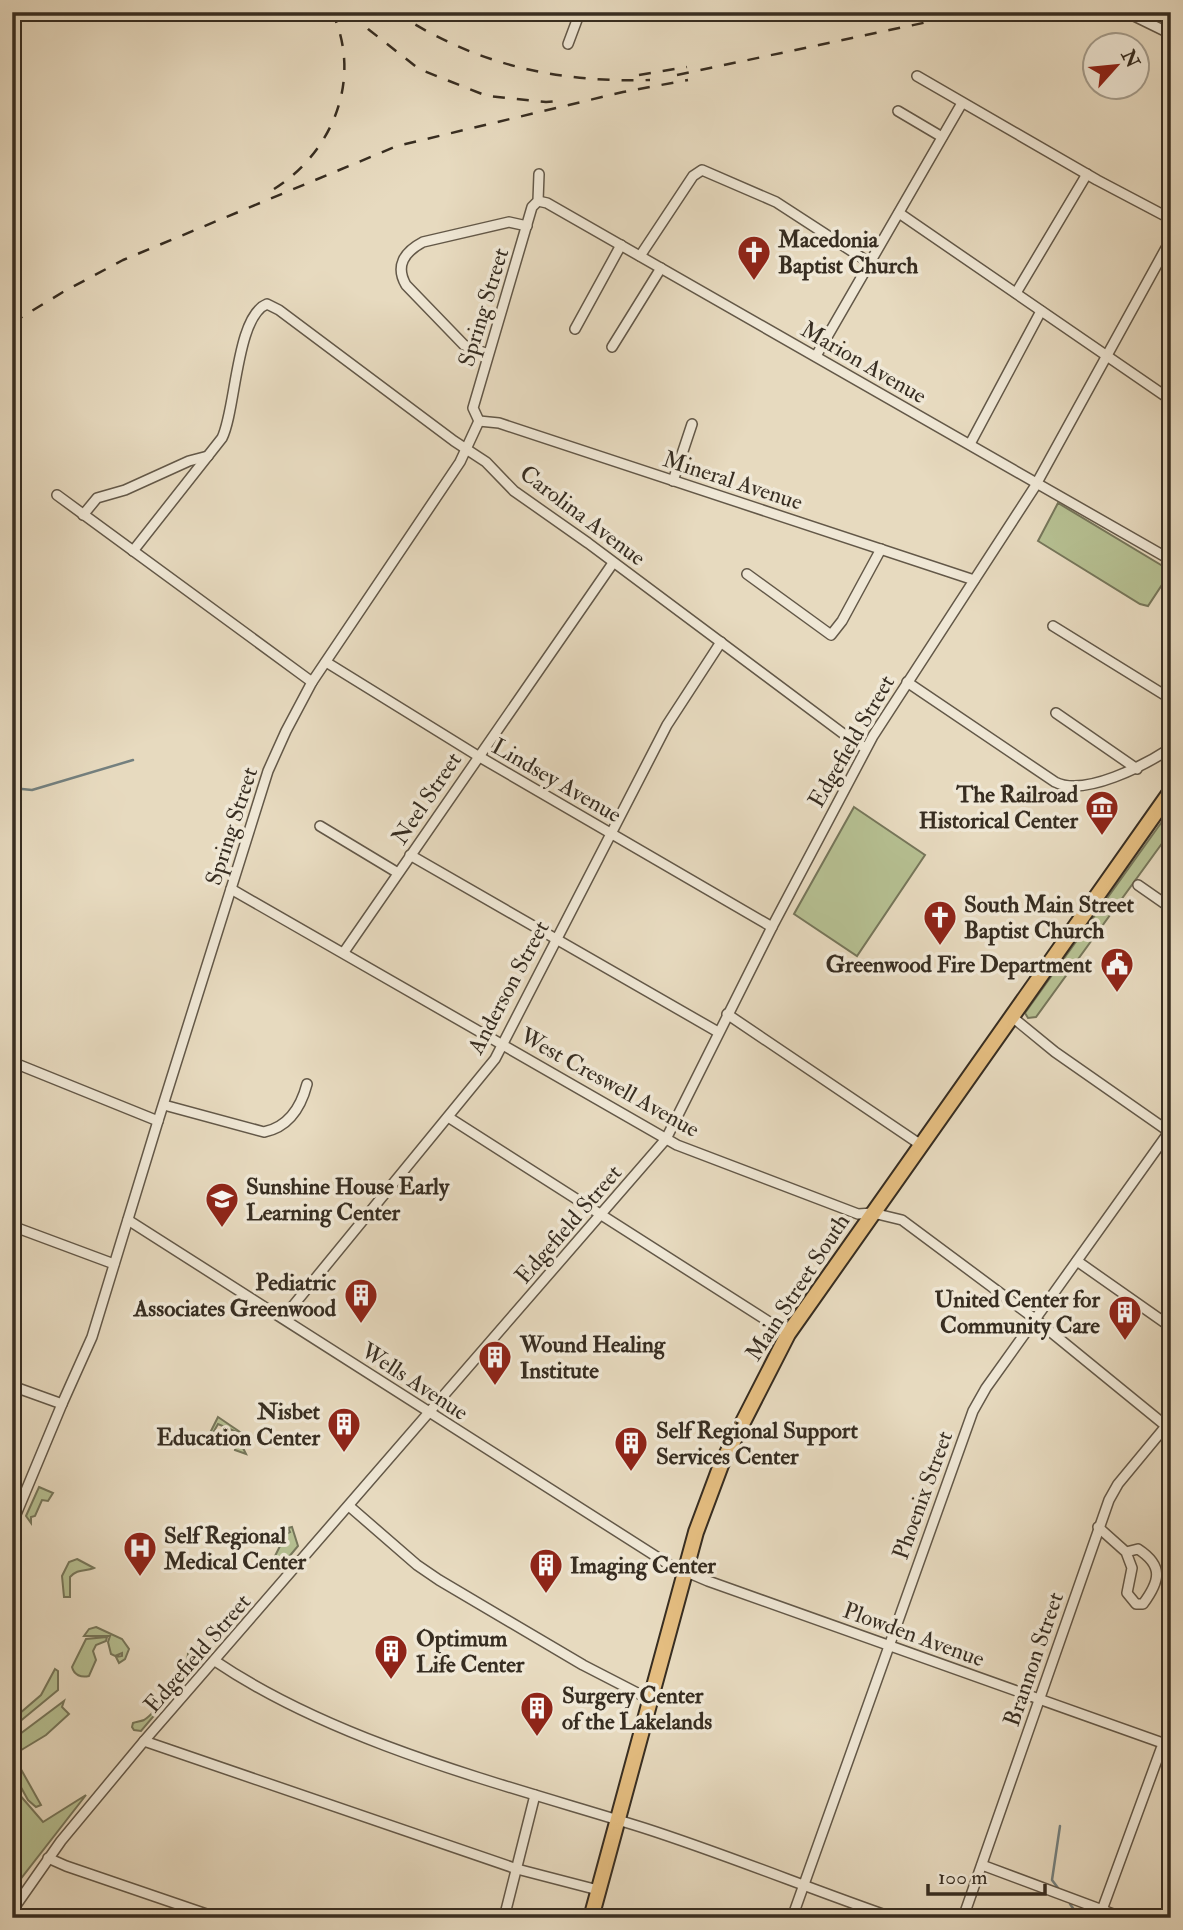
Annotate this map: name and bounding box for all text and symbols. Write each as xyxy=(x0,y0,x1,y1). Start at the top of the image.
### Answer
north arrow xyxy=(1082,32,1152,102)
text: N xyxy=(1115,45,1145,73)
place label: Macedonia Baptist Church xyxy=(777,225,918,281)
church icon: Macedonia Baptist Church xyxy=(735,233,773,282)
street label: Spring Street xyxy=(452,244,516,370)
street label: Marion Avenue xyxy=(796,315,932,410)
street label: Mineral Avenue xyxy=(659,444,807,517)
street label: Carolina Avenue xyxy=(514,459,652,572)
street label: Edgefield Street xyxy=(802,670,901,813)
street label: Lindsey Avenue xyxy=(487,732,627,829)
street label: Neel Street xyxy=(385,746,468,850)
street label: Spring Street xyxy=(199,763,265,889)
place label: The Railroad Historical Center xyxy=(919,780,1079,835)
museum icon: The Railroad Historical Center xyxy=(1083,788,1121,837)
place label: South Main Street Baptist Church xyxy=(964,890,1134,946)
church icon: South Main Street Baptist Church xyxy=(921,898,959,947)
street label: Anderson Street xyxy=(461,916,556,1060)
public building icon: Greenwood Fire Department xyxy=(1098,945,1136,994)
place label: Greenwood Fire Department xyxy=(826,950,1093,980)
street label: West Creswell Avenue xyxy=(514,1021,705,1144)
street label: Edgefield Street xyxy=(509,1159,628,1290)
place label: Sunshine House Early Learning Center xyxy=(246,1172,450,1228)
school or university icon: Sunshine House Early Learning Center xyxy=(203,1180,241,1229)
street label: Main Street South xyxy=(739,1208,856,1366)
place label: Pediatric Associates Greenwood xyxy=(133,1268,337,1323)
building icon: Pediatric Associates Greenwood xyxy=(342,1276,380,1325)
place label: United Center for Community Care xyxy=(935,1285,1100,1341)
building icon: United Center for Community Care xyxy=(1106,1293,1144,1342)
place label: Wound Healing Institute xyxy=(519,1330,667,1385)
street label: Wells Avenue xyxy=(355,1335,474,1427)
building icon: Wound Healing Institute xyxy=(476,1338,514,1387)
place label: Nisbet Education Center xyxy=(156,1397,321,1452)
building icon: Nisbet Education Center xyxy=(325,1405,363,1454)
place label: Self Regional Support Services Center xyxy=(656,1416,858,1471)
building icon: Self Regional Support Services Center xyxy=(612,1424,650,1473)
street label: Phoenix Street xyxy=(886,1427,959,1563)
place label: Self Regional Medical Center xyxy=(163,1521,307,1576)
hospital icon: Self Regional Medical Center xyxy=(121,1529,159,1578)
building icon: Imaging Center xyxy=(527,1546,565,1595)
place label: Imaging Center xyxy=(570,1551,716,1581)
street label: Edgefield Street xyxy=(138,1588,257,1719)
street label: Brannon Street xyxy=(997,1588,1070,1730)
street label: Plowden Avenue xyxy=(839,1595,989,1674)
place label: Optimum Life Center xyxy=(416,1624,525,1679)
building icon: Optimum Life Center xyxy=(372,1632,410,1681)
place label: Surgery Center of the Lakelands xyxy=(562,1681,712,1736)
building icon: Surgery Center of the Lakelands xyxy=(518,1689,556,1738)
scale bar xyxy=(928,1853,1045,1897)
text: 100 m xyxy=(938,1864,988,1891)

